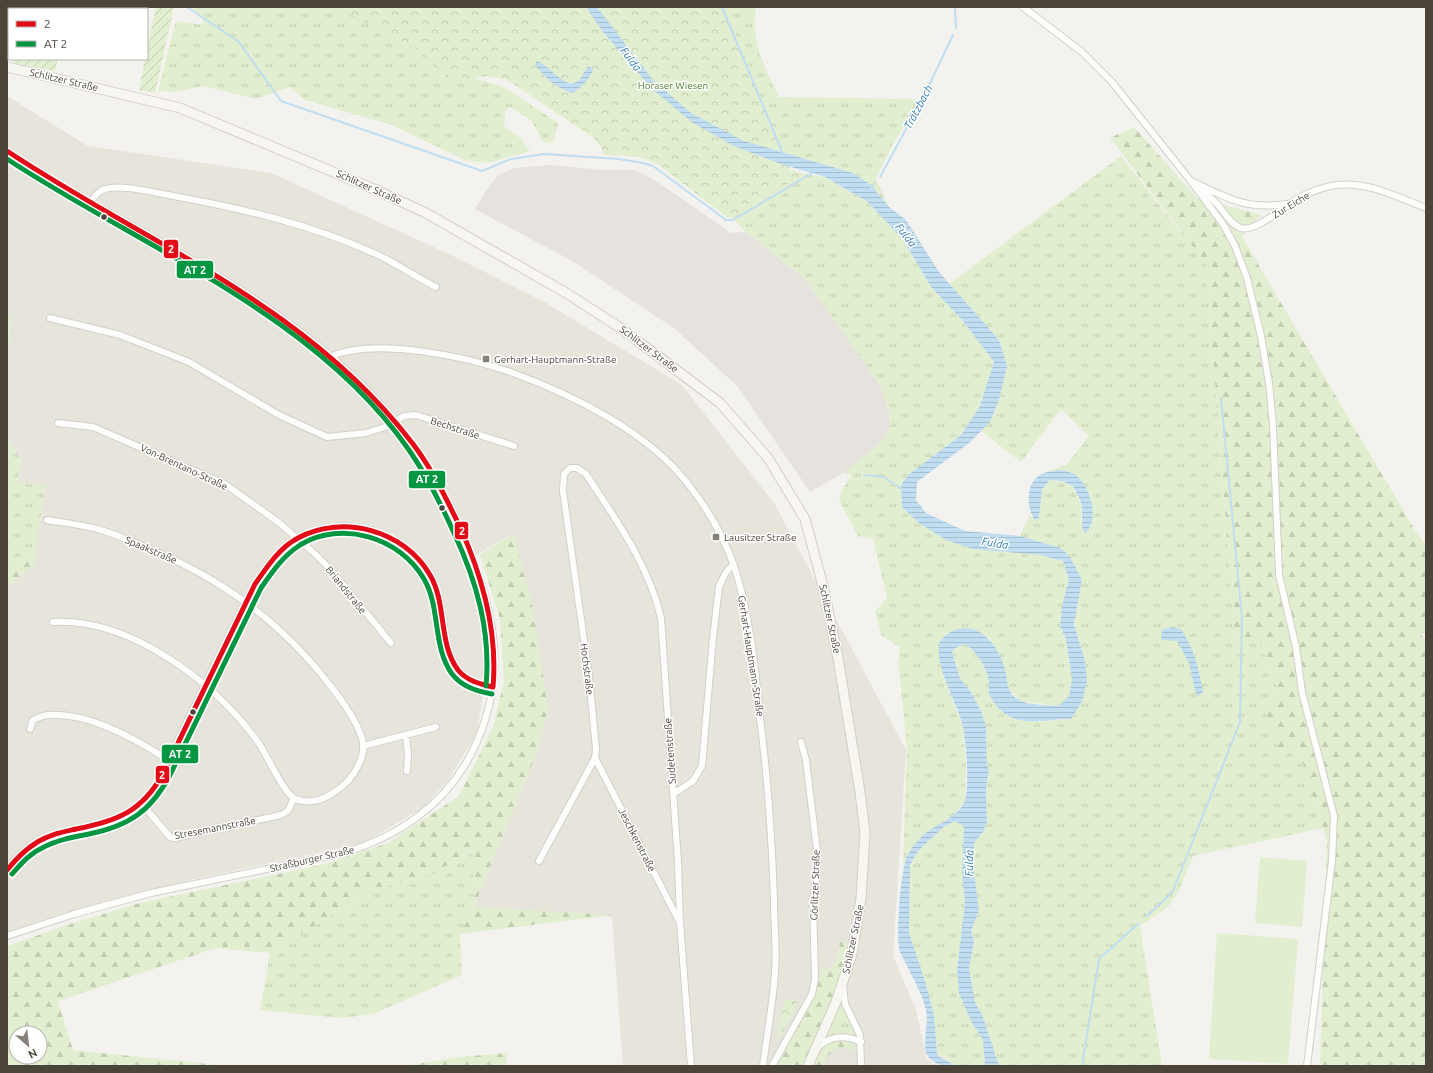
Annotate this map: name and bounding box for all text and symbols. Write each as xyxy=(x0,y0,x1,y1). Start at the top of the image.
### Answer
legend xyxy=(8,8,148,60)
text: 2 xyxy=(44,17,51,30)
text: AT 2 xyxy=(44,37,67,50)
water label: Fulda xyxy=(618,45,644,73)
street label: Schlitzer Straße xyxy=(28,67,100,93)
park label: Horaser Wiesen xyxy=(638,80,708,91)
water label: Trätzbach xyxy=(901,83,935,131)
street label: Schlitzer Straße xyxy=(335,168,403,206)
street label: Zur Eiche xyxy=(1270,190,1312,220)
unlabelled marker xyxy=(99,212,109,222)
water label: Fulda xyxy=(893,221,919,249)
line badge: 2 xyxy=(163,239,179,259)
text: 2 xyxy=(168,243,174,255)
line badge: AT 2 xyxy=(176,260,214,279)
text: AT 2 xyxy=(184,264,206,276)
street label: Schlitzer Straße xyxy=(618,323,680,375)
marker: Gerhart-Hauptmann-Straße xyxy=(481,354,491,364)
place label: Gerhart-Hauptmann-Straße xyxy=(494,354,616,365)
street label: Bechstraße xyxy=(429,415,481,441)
street label: Von-Brentano-Straße xyxy=(139,442,229,492)
line badge: AT 2 xyxy=(408,470,446,489)
text: AT 2 xyxy=(416,473,438,485)
unlabelled marker xyxy=(437,503,447,513)
line badge: 2 xyxy=(454,521,469,540)
text: 2 xyxy=(459,525,465,537)
marker: Lausitzer Straße xyxy=(711,532,721,542)
place label: Lausitzer Straße xyxy=(724,532,796,543)
street label: Spaakstraße xyxy=(123,534,179,566)
water label: Fulda xyxy=(981,535,1009,551)
street label: Briandstraße xyxy=(323,564,369,616)
street label: Schlitzer Straße xyxy=(817,583,843,655)
street label: Gerhart-Hauptmann-Straße xyxy=(736,595,766,717)
street label: Hochstraße xyxy=(578,643,596,695)
unlabelled marker xyxy=(188,707,198,717)
street label: Sudetenstraße xyxy=(662,718,678,784)
line badge: AT 2 xyxy=(161,744,199,764)
text: AT 2 xyxy=(169,748,191,760)
line badge: 2 xyxy=(155,765,170,784)
text: 2 xyxy=(159,769,165,781)
street label: Jeschkenstraße xyxy=(616,806,658,874)
street label: Stresemannstraße xyxy=(174,815,256,841)
street label: Straßburger Straße xyxy=(269,844,355,874)
street label: Görlitzer Straße xyxy=(808,849,822,921)
water label: Fulda xyxy=(963,850,975,876)
street label: Schlitzer Straße xyxy=(840,903,866,975)
north arrow xyxy=(8,1025,48,1065)
text: N xyxy=(26,1047,39,1061)

